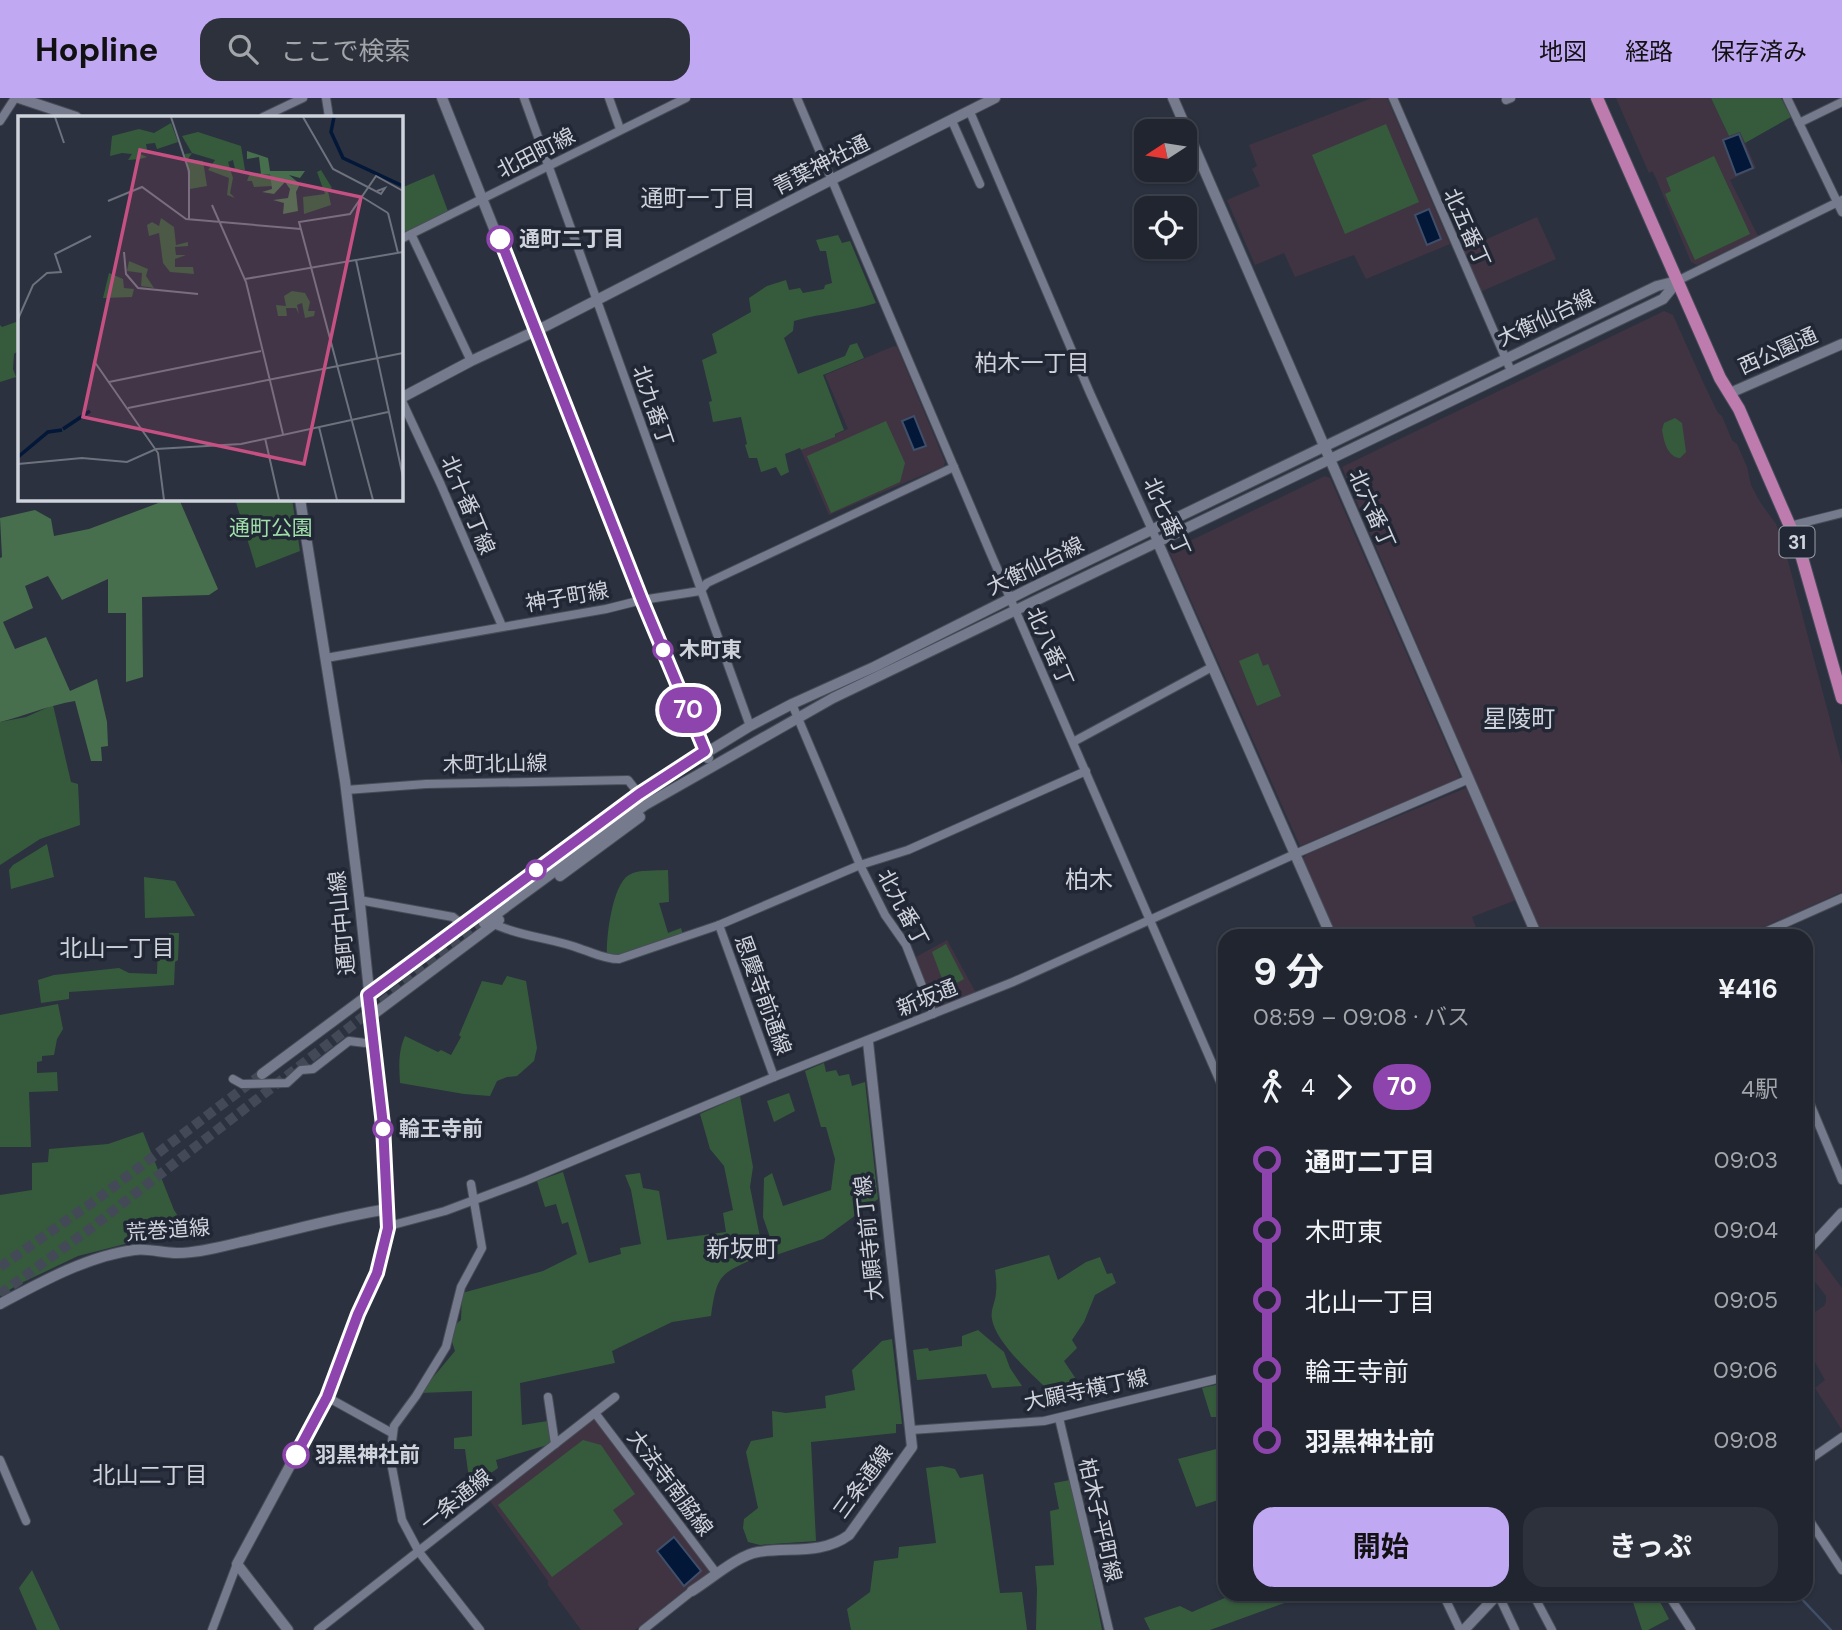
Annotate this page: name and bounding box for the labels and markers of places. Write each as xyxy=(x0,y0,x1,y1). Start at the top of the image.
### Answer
place label: 通町二丁目 xyxy=(519,225,624,253)
marker: 通町二丁目 xyxy=(487,226,513,252)
place label: 木町東 xyxy=(679,636,742,664)
marker: 木町東 xyxy=(653,640,673,660)
unlabelled marker xyxy=(526,860,546,880)
place label: 輪王寺前 xyxy=(399,1115,483,1143)
marker: 輪王寺前 xyxy=(373,1119,393,1139)
place label: 羽黒神社前 xyxy=(315,1441,420,1469)
marker: 羽黒神社前 xyxy=(283,1442,309,1468)

